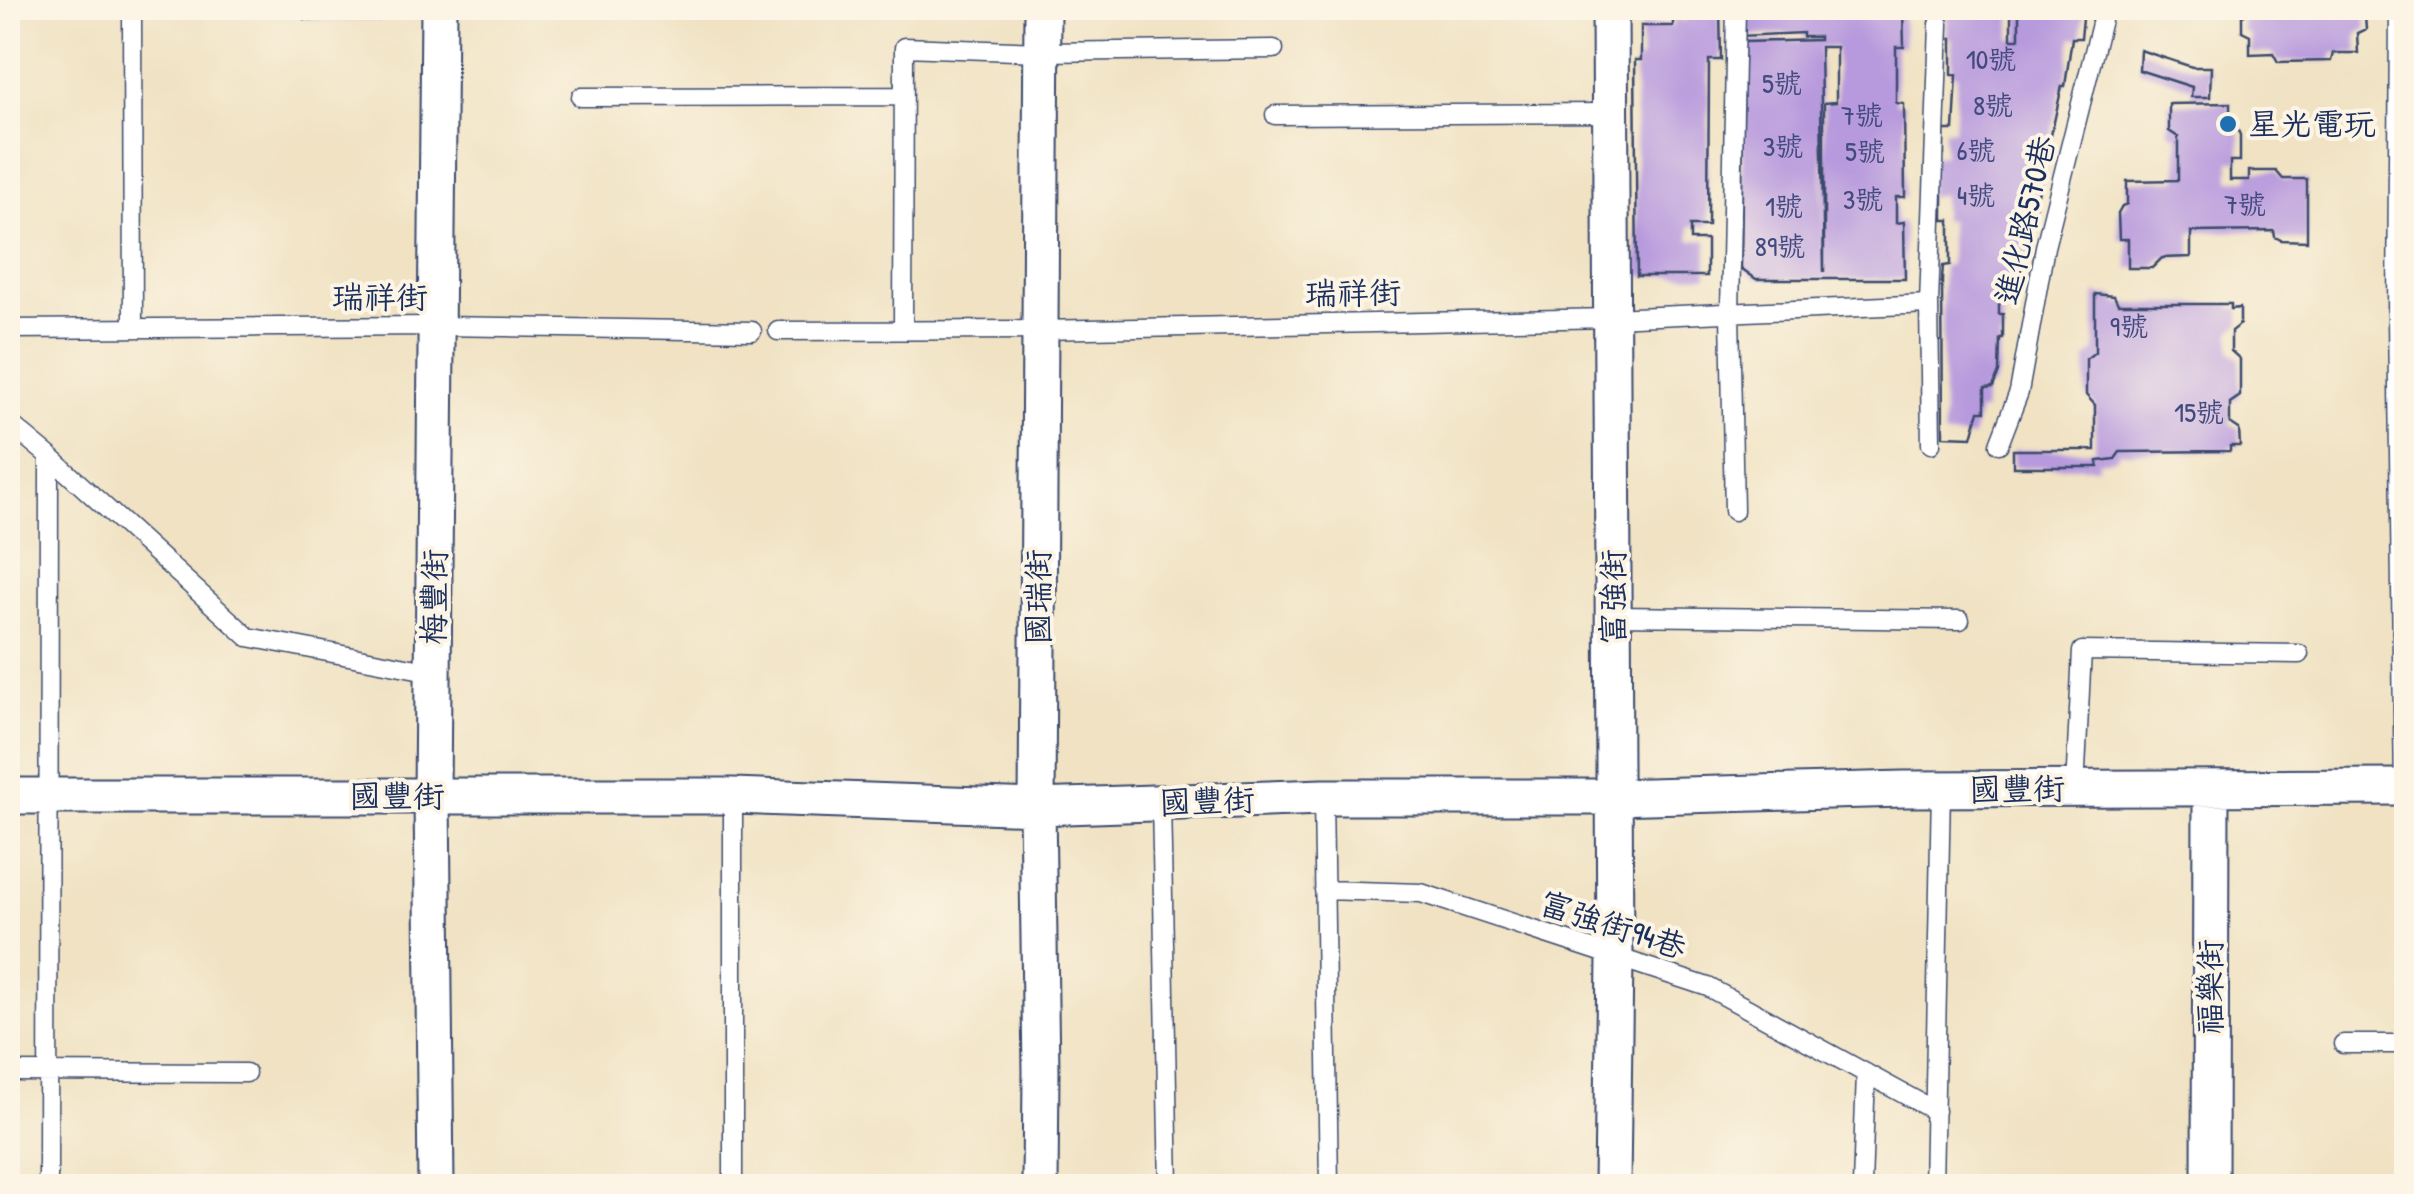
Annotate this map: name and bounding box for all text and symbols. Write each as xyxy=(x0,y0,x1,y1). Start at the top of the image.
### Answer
house number: 10號 xyxy=(1966,40,2016,78)
house number: 5號 xyxy=(1762,64,1802,102)
house number: 8號 xyxy=(1973,86,2013,124)
house number: 7號 xyxy=(1841,96,1883,134)
place label: 星光電玩 xyxy=(2248,102,2376,145)
marker: 星光電玩 xyxy=(2217,113,2239,135)
house number: 3號 xyxy=(1763,127,1803,165)
house number: 6號 xyxy=(1956,131,1996,169)
street label: 進化路570巷 xyxy=(1984,131,2065,308)
house number: 5號 xyxy=(1845,132,1885,170)
house number: 4號 xyxy=(1957,176,1995,214)
house number: 3號 xyxy=(1843,180,1883,218)
house number: 7號 xyxy=(2224,185,2266,223)
house number: 1號 xyxy=(1765,187,1803,225)
house number: 89號 xyxy=(1755,227,1805,265)
street label: 瑞祥街 xyxy=(1305,270,1401,315)
street label: 瑞祥街 xyxy=(332,275,428,318)
house number: 9號 xyxy=(2110,307,2148,345)
house number: 15號 xyxy=(2174,393,2224,431)
street label: 梅豐街 xyxy=(411,549,456,645)
street label: 國瑞街 xyxy=(1016,549,1059,645)
street label: 富強街 xyxy=(1591,549,1634,645)
street label: 國豐街 xyxy=(1969,766,2065,811)
street label: 國豐街 xyxy=(349,774,445,817)
street label: 國豐街 xyxy=(1158,777,1256,824)
street label: 富強街94巷 xyxy=(1534,881,1692,968)
street label: 福樂街 xyxy=(2188,939,2231,1035)

